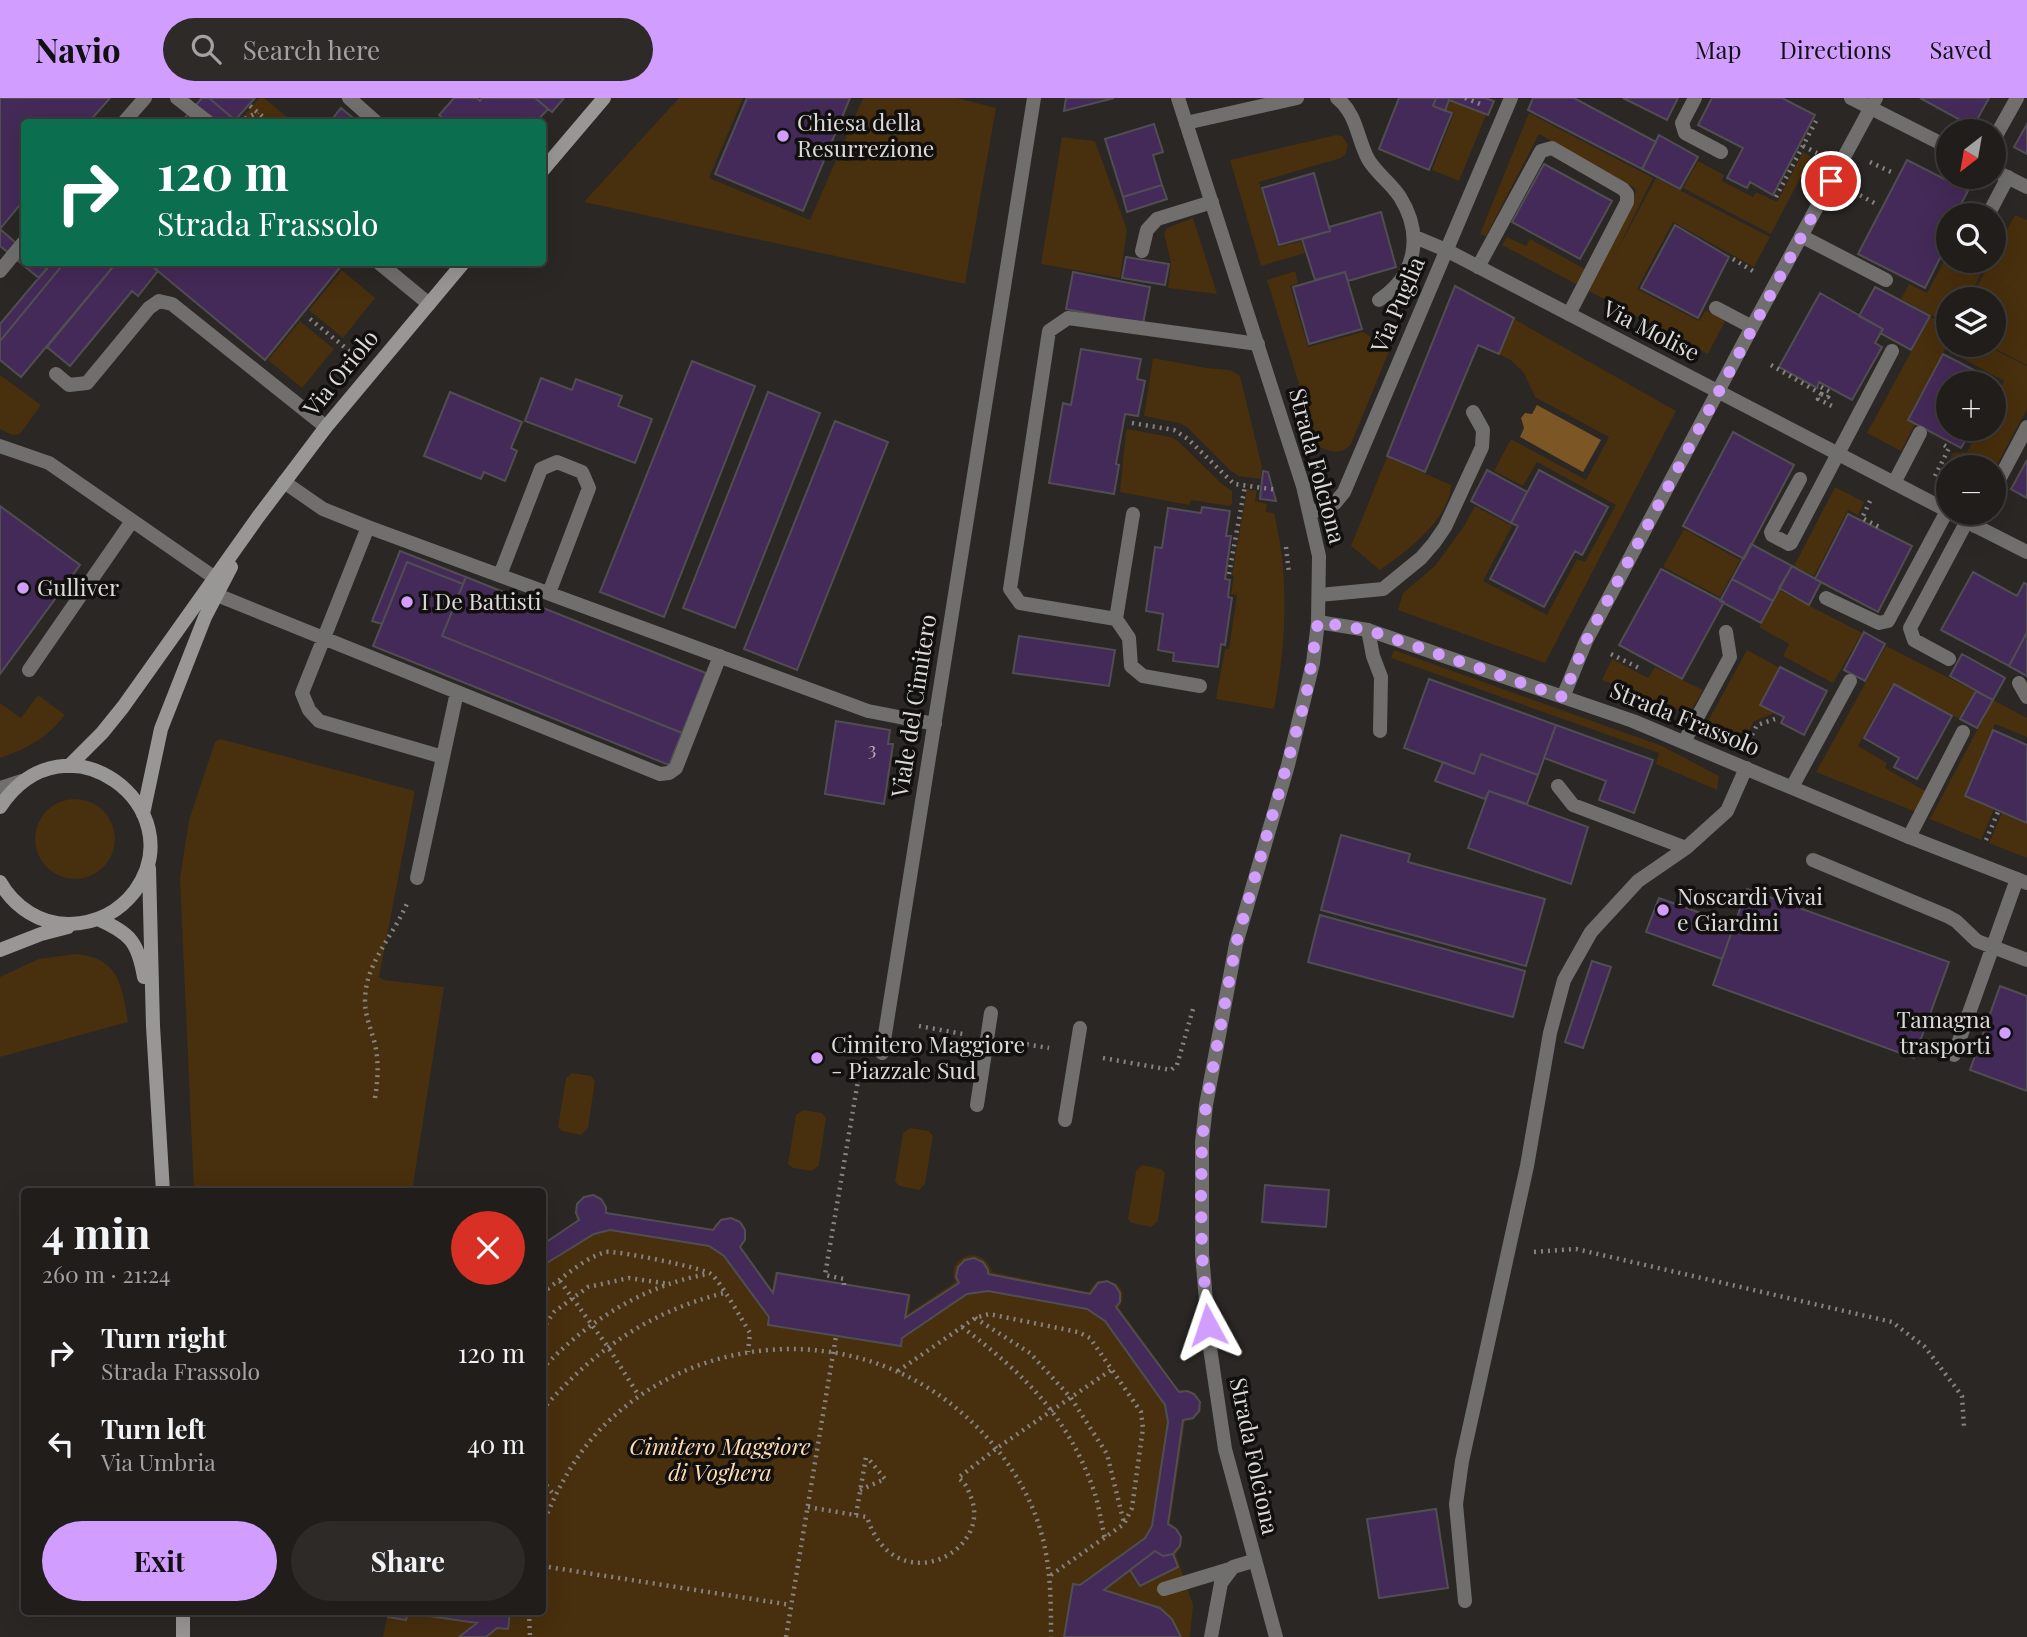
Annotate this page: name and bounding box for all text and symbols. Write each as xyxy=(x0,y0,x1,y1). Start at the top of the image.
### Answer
search box xyxy=(163,18,653,81)
text: Navio xyxy=(35,27,121,71)
icon: search xyxy=(187,30,225,68)
text: Search here xyxy=(243,32,380,67)
text: Map xyxy=(1695,33,1741,65)
text: Directions xyxy=(1779,33,1892,65)
text: Saved xyxy=(1930,33,1992,65)
place label: Chiesa della Resurrezione xyxy=(797,106,935,163)
north arrow xyxy=(1936,119,2006,189)
map controls xyxy=(1936,119,2006,525)
marker: Chiesa della Resurrezione xyxy=(775,128,791,144)
text: 120 m xyxy=(157,138,289,203)
icon: right xyxy=(42,147,133,238)
pin xyxy=(1801,151,1861,211)
icon: arrive xyxy=(1812,162,1850,200)
text: Strada Frassolo xyxy=(157,201,378,244)
button: search xyxy=(1936,203,2006,273)
street label: Via Puglia xyxy=(1362,251,1431,358)
button: layers xyxy=(1936,287,2006,357)
street label: Via Molise xyxy=(1597,292,1705,367)
street label: Via Oriolo xyxy=(295,322,384,423)
button: + xyxy=(1936,371,2006,441)
street label: Strada Folciona xyxy=(1283,385,1354,547)
button: − xyxy=(1936,455,2006,525)
place label: Gulliver xyxy=(37,571,119,602)
marker: Gulliver xyxy=(15,580,31,596)
place label: I De Battisti xyxy=(421,585,542,616)
marker: I De Battisti xyxy=(399,594,415,610)
street label: Viale del Cimitero xyxy=(883,612,942,801)
street label: Strada Frassolo xyxy=(1606,673,1765,762)
house number: 3 xyxy=(868,735,876,761)
place label: Noscardi Vivai e Giardini xyxy=(1677,880,1823,937)
marker: Noscardi Vivai e Giardini xyxy=(1655,902,1671,918)
place label: Tamagna trasporti xyxy=(1896,1003,1992,1060)
marker: Tamagna trasporti xyxy=(1997,1025,2013,1041)
place label: Cimitero Maggiore - Piazzale Sud xyxy=(831,1028,1025,1085)
marker: Cimitero Maggiore - Piazzale Sud xyxy=(809,1050,825,1066)
text: 4 min xyxy=(42,1204,151,1260)
button: close xyxy=(451,1211,525,1285)
text: 260 m · 21:24 xyxy=(42,1258,170,1289)
position arrow xyxy=(1171,1288,1245,1362)
text: Turn right xyxy=(101,1320,227,1355)
icon: right xyxy=(42,1334,80,1372)
text: 120 m xyxy=(458,1335,525,1370)
text: Strada Frassolo xyxy=(101,1355,260,1386)
street label: Strada Folciona xyxy=(1224,1374,1287,1537)
text: Turn left xyxy=(101,1411,206,1446)
icon: left xyxy=(42,1425,80,1463)
text: 40 m xyxy=(467,1426,525,1461)
park label: Cimitero Maggiore di Voghera xyxy=(629,1430,811,1487)
text: Via Umbria xyxy=(101,1446,216,1477)
button: Exit xyxy=(42,1521,277,1601)
button: Share xyxy=(291,1521,525,1601)

